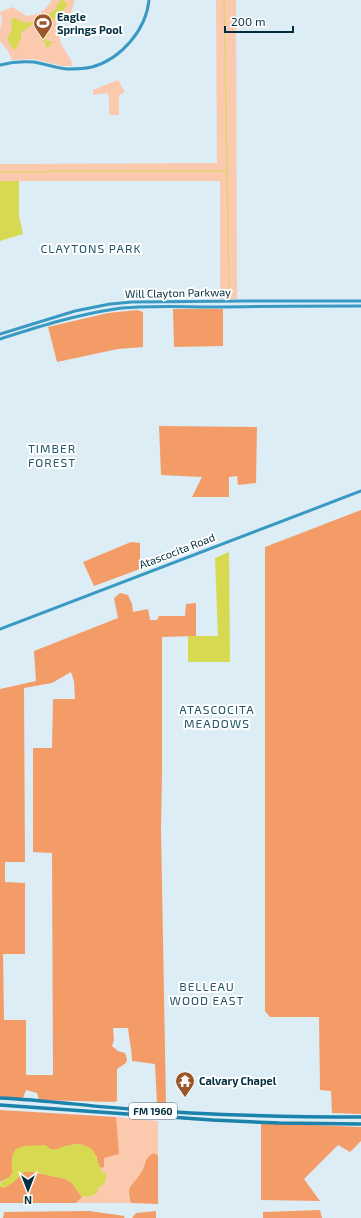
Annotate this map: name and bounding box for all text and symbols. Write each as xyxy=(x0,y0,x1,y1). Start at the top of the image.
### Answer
scale bar xyxy=(225,8,293,34)
place label: Eagle Springs Pool xyxy=(57,10,123,36)
sports icon: Eagle Springs Pool xyxy=(32,12,54,40)
text: 200 m xyxy=(231,14,265,28)
district label: CLAYTONS PARK xyxy=(41,241,141,255)
street label: Will Clayton Parkway xyxy=(125,285,231,300)
district label: TIMBER FOREST xyxy=(28,441,76,469)
street label: Atascocita Road xyxy=(137,530,217,571)
district label: ATASCOCITA MEADOWS xyxy=(179,702,255,730)
district label: BELLEAU WOOD EAST xyxy=(170,979,244,1007)
temple icon: Calvary Chapel xyxy=(174,1070,196,1098)
place label: Calvary Chapel xyxy=(199,1074,277,1088)
road number: FM 1960 xyxy=(129,1103,177,1119)
north arrow xyxy=(8,1170,48,1210)
text: N xyxy=(24,1194,32,1207)

